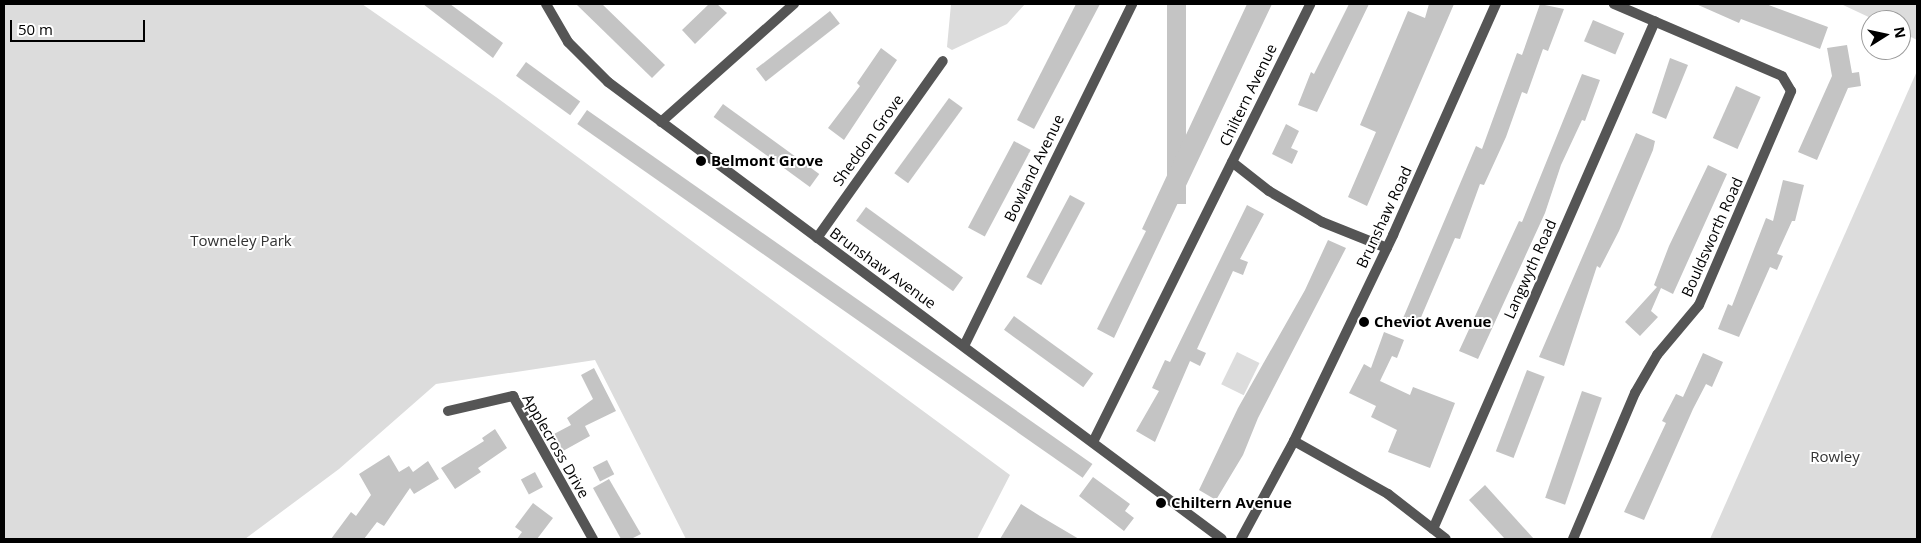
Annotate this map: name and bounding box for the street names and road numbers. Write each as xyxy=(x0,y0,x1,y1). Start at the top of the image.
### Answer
street label: Chiltern Avenue xyxy=(1215,41,1281,149)
street label: Sheddon Grove xyxy=(829,91,907,189)
street label: Bowland Avenue xyxy=(1000,111,1068,225)
street label: Brunshaw Road xyxy=(1353,163,1415,271)
street label: Bouldsworth Road xyxy=(1678,174,1746,300)
street label: Langwyth Road xyxy=(1500,217,1560,321)
street label: Brunshaw Avenue xyxy=(826,223,940,313)
street label: Applecross Drive xyxy=(519,391,593,501)

